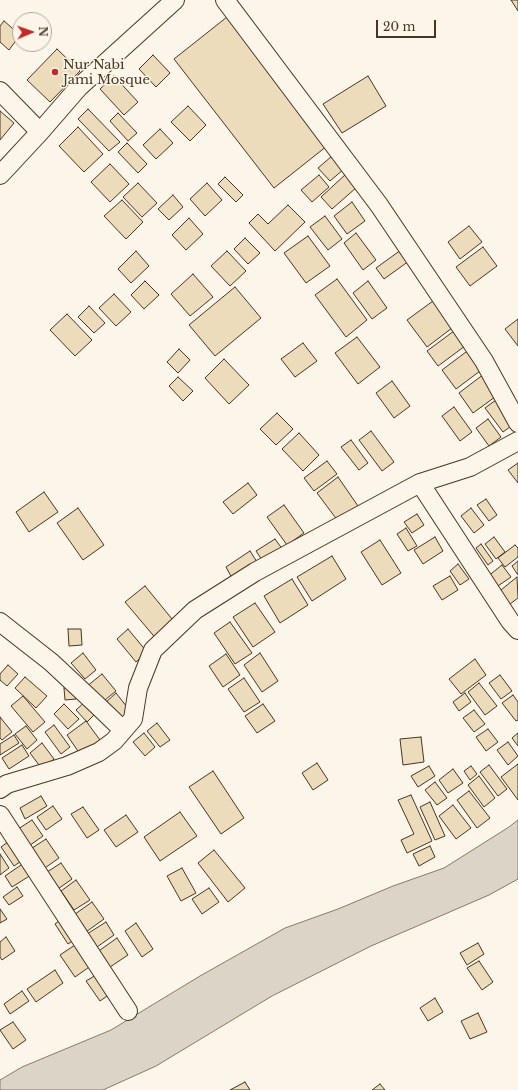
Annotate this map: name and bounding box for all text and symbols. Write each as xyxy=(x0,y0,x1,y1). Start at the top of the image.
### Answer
north arrow xyxy=(12,12,52,52)
scale bar xyxy=(378,12,438,38)
text: 20 m xyxy=(383,19,415,34)
text: N xyxy=(36,26,50,37)
place label: Nur Nabi Jami Mosque xyxy=(63,57,150,88)
marker: Nur Nabi Jami Mosque xyxy=(50,67,60,77)

